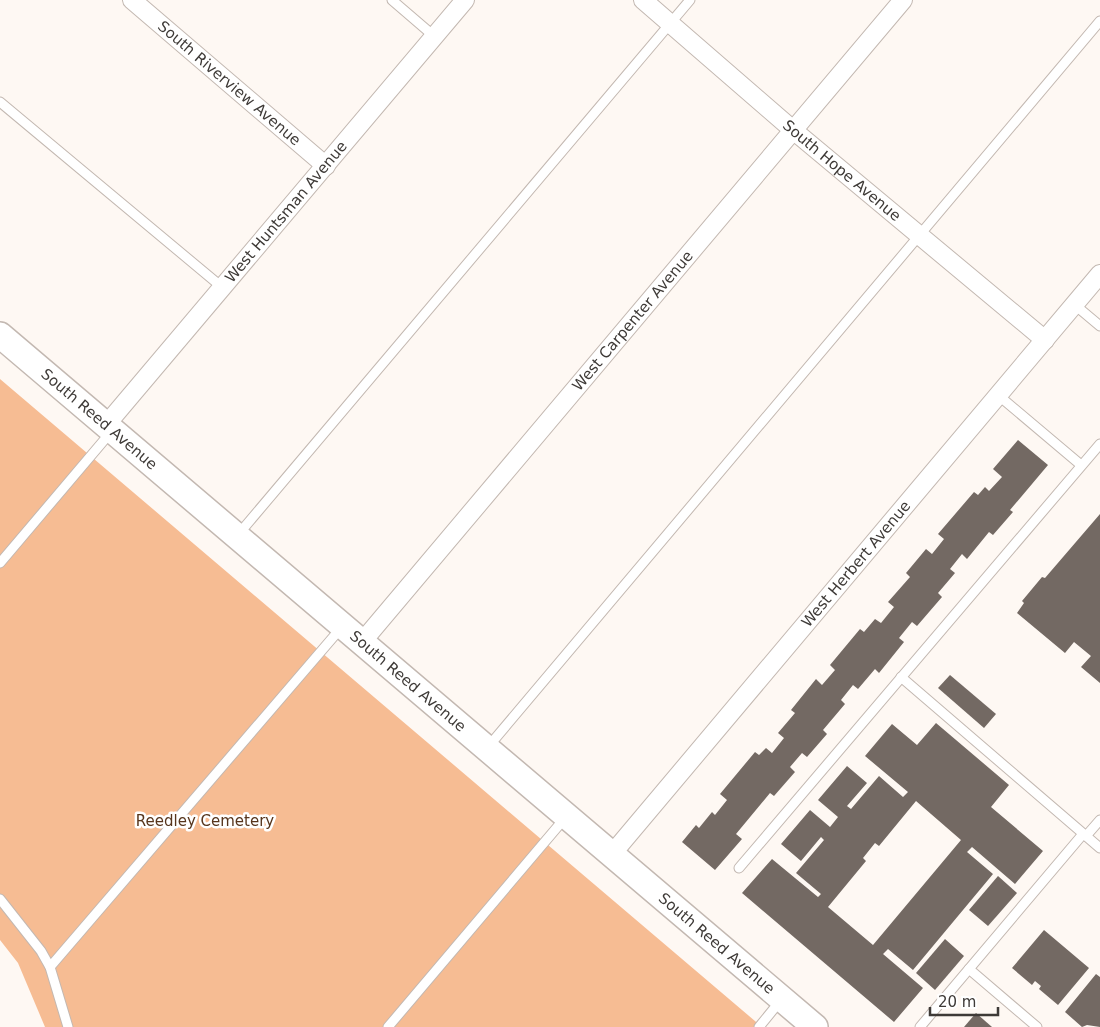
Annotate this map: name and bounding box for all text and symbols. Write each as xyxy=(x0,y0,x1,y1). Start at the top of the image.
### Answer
street label: South Riverview Avenue xyxy=(154,17,304,149)
street label: South Hope Avenue xyxy=(779,116,904,225)
street label: West Huntsman Avenue xyxy=(221,137,351,286)
street label: West Carpenter Avenue xyxy=(569,247,697,395)
street label: South Reed Avenue xyxy=(37,365,161,473)
street label: West Herbert Avenue xyxy=(798,497,914,631)
street label: South Reed Avenue xyxy=(346,627,470,736)
park label: Reedley Cemetery xyxy=(136,812,274,830)
street label: South Reed Avenue xyxy=(655,889,778,998)
scale bar xyxy=(930,984,998,1016)
text: 20 m xyxy=(938,993,976,1011)

